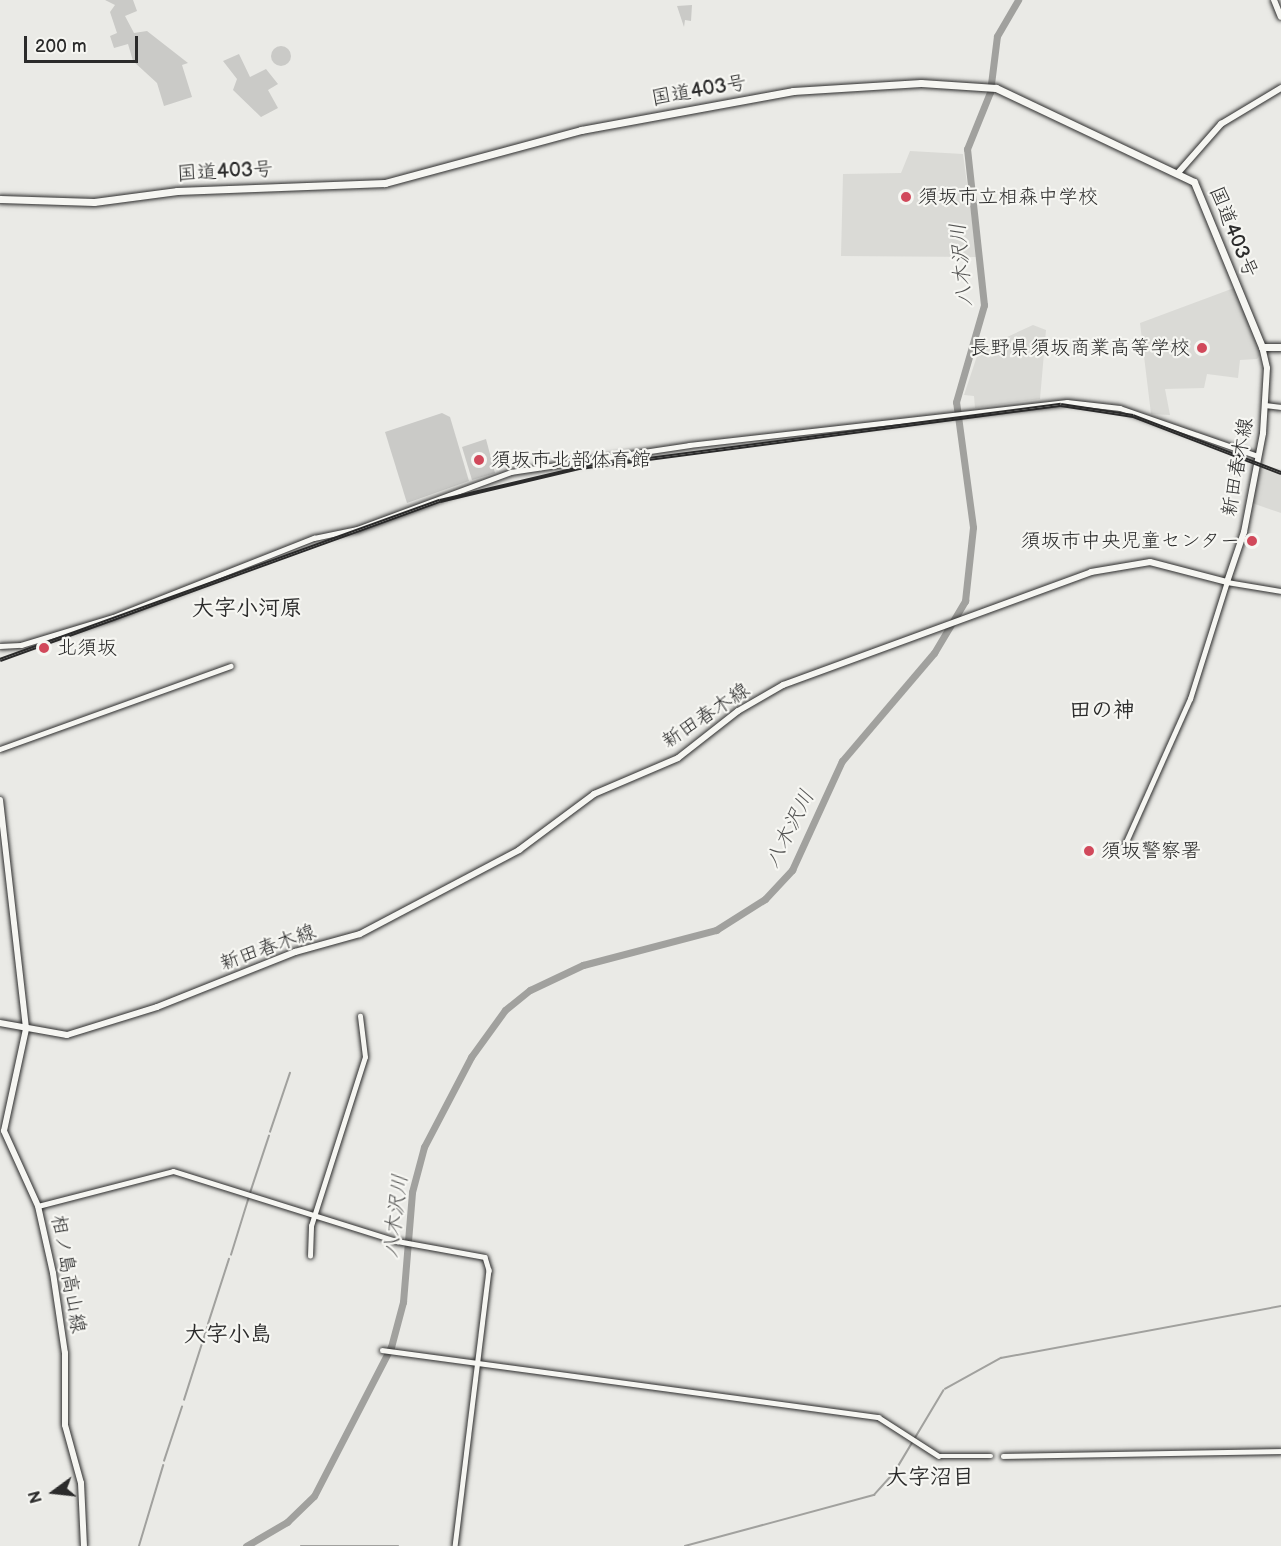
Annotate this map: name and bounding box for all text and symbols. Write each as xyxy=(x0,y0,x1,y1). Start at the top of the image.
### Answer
scale bar xyxy=(27,24,141,62)
text: 200 m xyxy=(35,36,87,57)
street label: 国道403号 xyxy=(650,71,748,111)
street label: 国道403号 xyxy=(176,157,274,187)
street label: 国道403号 xyxy=(1204,183,1262,281)
place label: 須坂市立相森中学校 xyxy=(918,185,1098,209)
marker: 須坂市立相森中学校 xyxy=(899,190,913,204)
water label: 八木沢川 xyxy=(946,222,978,308)
place label: 長野県須坂商業高等学校 xyxy=(970,336,1190,360)
marker: 長野県須坂商業高等学校 xyxy=(1195,341,1209,355)
street label: 新田春木線 xyxy=(1217,416,1259,518)
place label: 須坂市北部体育館 xyxy=(491,448,651,472)
marker: 須坂市北部体育館 xyxy=(472,453,486,467)
place label: 須坂市中央児童センター xyxy=(1020,529,1240,553)
marker: 須坂市中央児童センター xyxy=(1245,534,1259,548)
district label: 大字小河原 xyxy=(192,596,302,622)
place label: 北須坂 xyxy=(57,636,117,660)
marker: 北須坂 xyxy=(35,639,53,657)
street label: 新田春木線 xyxy=(658,678,754,754)
district label: 田の神 xyxy=(1069,698,1135,724)
water label: 八木沢川 xyxy=(760,786,820,872)
place label: 須坂警察署 xyxy=(1101,839,1201,863)
marker: 須坂警察署 xyxy=(1082,844,1096,858)
street label: 新田春木線 xyxy=(217,920,319,976)
water label: 八木沢川 xyxy=(378,1173,414,1259)
street label: 相ノ島高山線 xyxy=(46,1213,90,1335)
district label: 大字小島 xyxy=(184,1322,272,1348)
north arrow xyxy=(24,1462,84,1522)
district label: 大字沼目 xyxy=(886,1465,974,1491)
text: N xyxy=(25,1489,47,1505)

